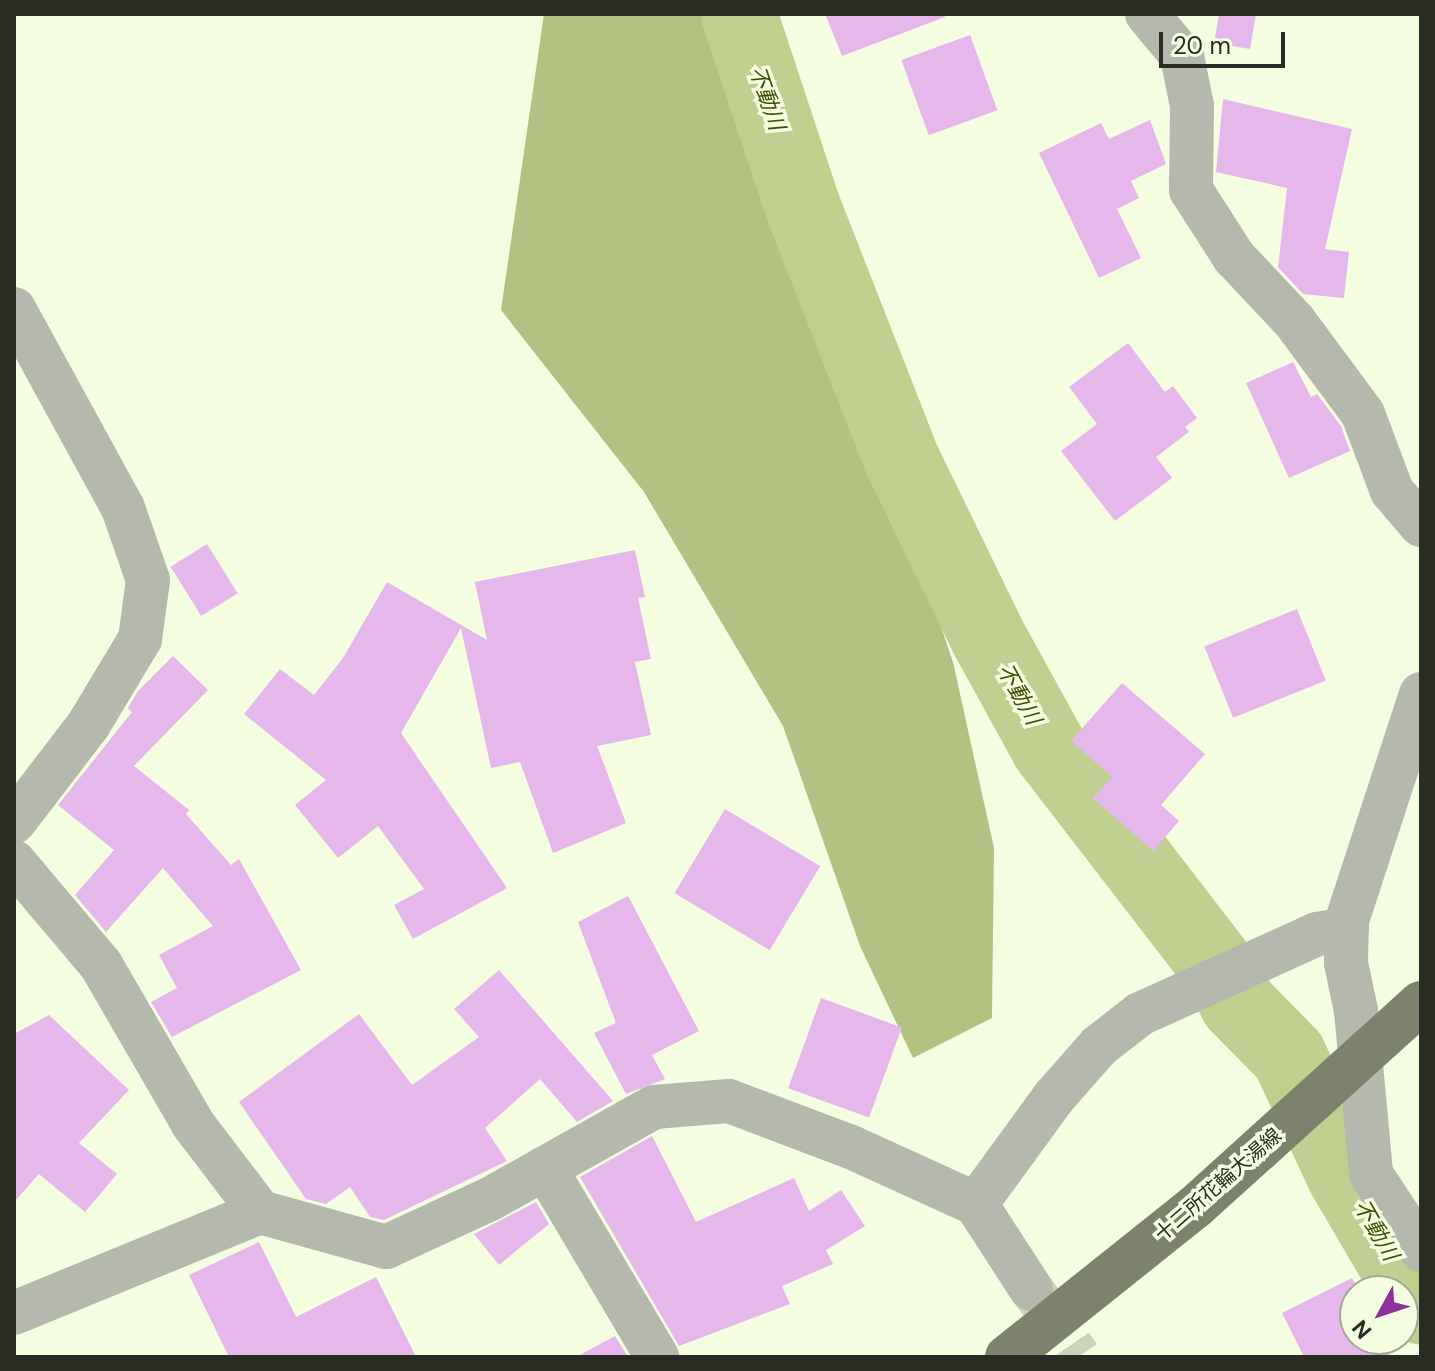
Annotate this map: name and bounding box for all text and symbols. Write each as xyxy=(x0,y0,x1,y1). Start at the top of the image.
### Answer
scale bar xyxy=(1163,16,1289,66)
text: 20 m xyxy=(1173,30,1231,61)
water label: 不動川 xyxy=(744,63,790,133)
water label: 不動川 xyxy=(991,659,1047,729)
street label: 十二所花輪大湯線 xyxy=(1150,1123,1286,1247)
water label: 不動川 xyxy=(1348,1195,1404,1265)
north arrow xyxy=(1339,1275,1419,1355)
text: N xyxy=(1346,1314,1378,1345)

